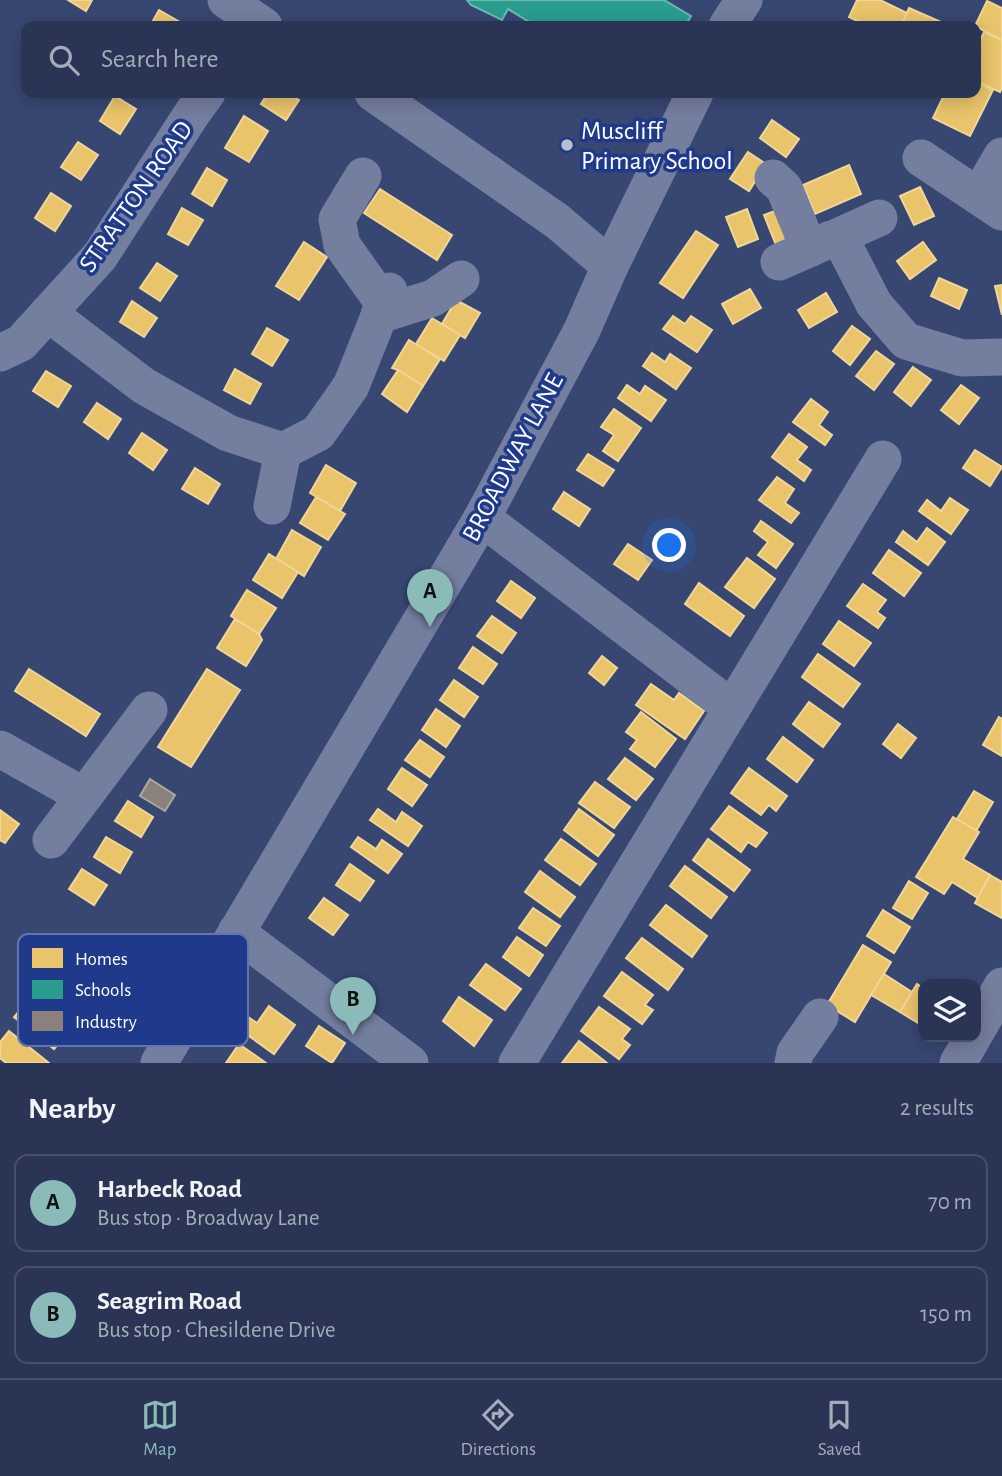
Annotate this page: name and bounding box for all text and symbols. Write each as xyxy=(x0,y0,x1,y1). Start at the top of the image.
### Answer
search box xyxy=(21,21,981,98)
icon: search xyxy=(45,41,83,79)
text: Search here xyxy=(101,46,219,72)
street label: STRATTON ROAD xyxy=(74,116,197,277)
place label: Muscliff Primary School xyxy=(581,118,733,174)
marker: Muscliff Primary School xyxy=(559,137,575,153)
street label: BROADWAY LANE xyxy=(458,369,568,546)
your location xyxy=(652,528,686,562)
pin: A xyxy=(407,569,453,627)
legend xyxy=(18,934,248,1046)
text: Homes xyxy=(75,950,128,969)
pin: B xyxy=(330,977,376,1035)
map controls xyxy=(918,979,981,1042)
button: layers xyxy=(918,979,981,1042)
text: Schools xyxy=(75,981,131,1000)
text: Industry xyxy=(75,1013,137,1032)
text: Nearby xyxy=(28,1094,116,1124)
text: 2 results xyxy=(900,1097,974,1120)
text: Harbeck Road xyxy=(97,1176,242,1202)
text: A xyxy=(46,1191,60,1214)
text: 70 m xyxy=(928,1191,972,1214)
text: Bus stop · Broadway Lane xyxy=(97,1207,320,1230)
text: Seagrim Road xyxy=(97,1288,242,1314)
text: B xyxy=(46,1303,60,1326)
text: 150 m xyxy=(920,1303,972,1326)
text: Bus stop · Chesildene Drive xyxy=(97,1319,336,1342)
tab: Map xyxy=(141,1396,179,1461)
tab: Directions xyxy=(460,1396,536,1461)
tab: Saved xyxy=(818,1396,861,1461)

